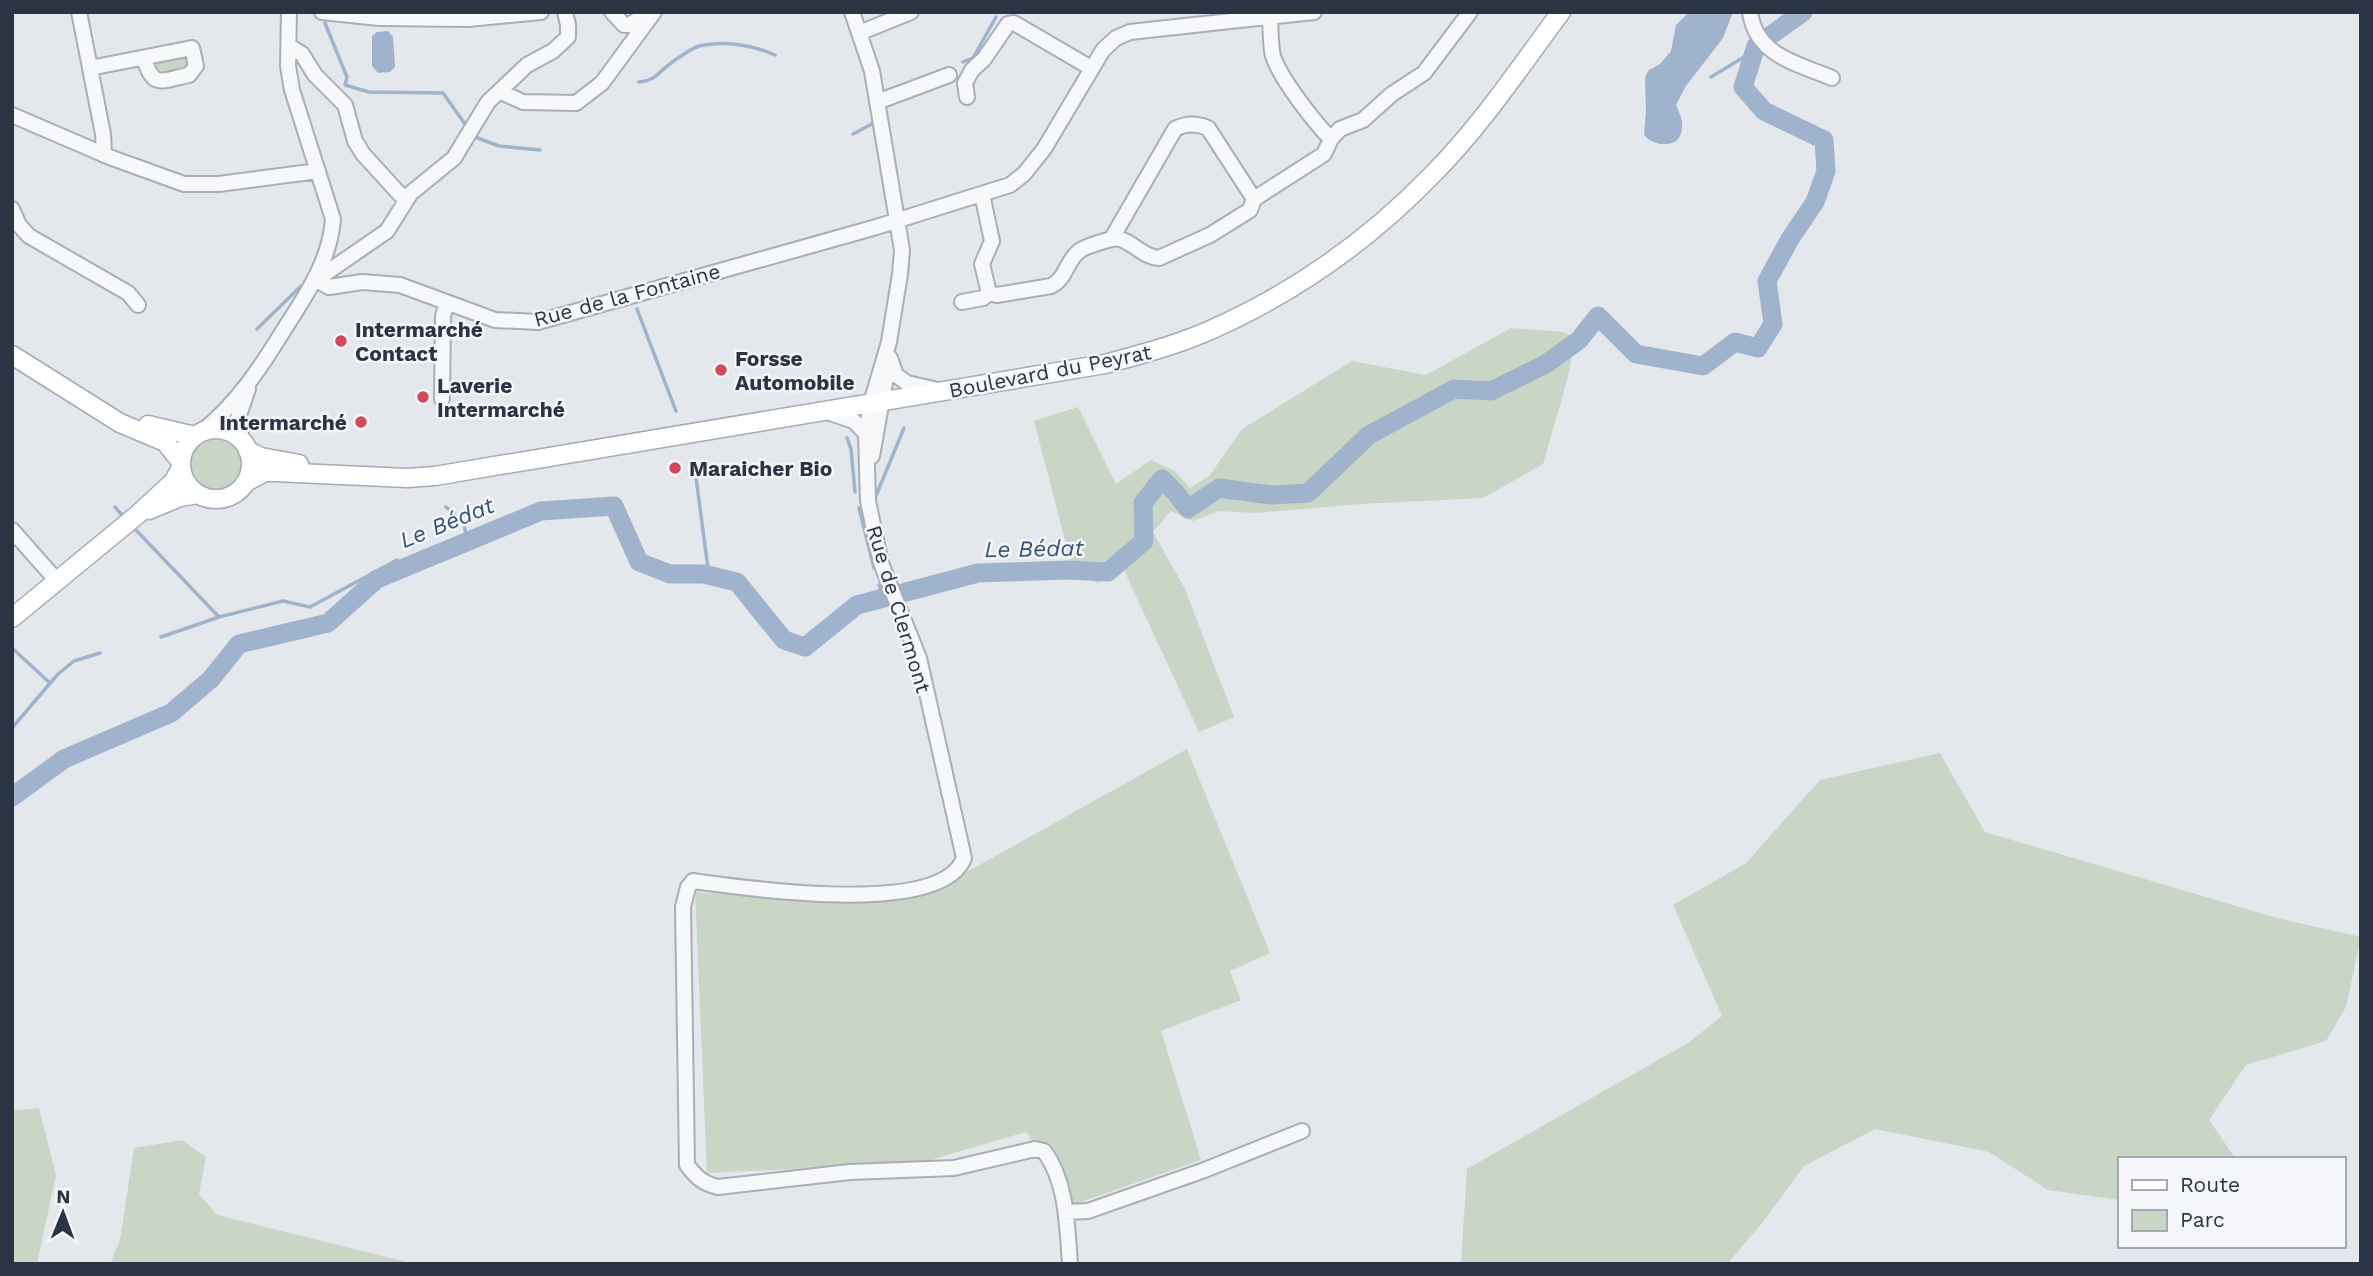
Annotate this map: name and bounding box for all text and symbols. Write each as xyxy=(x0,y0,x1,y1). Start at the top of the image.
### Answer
street label: Rue de la Fontaine xyxy=(531,258,723,332)
place label: Intermarché Contact xyxy=(355,317,483,366)
marker: Intermarché Contact xyxy=(333,333,349,349)
street label: Boulevard du Peyrat xyxy=(947,339,1153,403)
place label: Forsse Automobile xyxy=(735,346,855,395)
marker: Forsse Automobile xyxy=(713,362,729,378)
place label: Laverie Intermarché xyxy=(437,373,565,422)
marker: Laverie Intermarché xyxy=(415,389,431,405)
place label: Intermarché xyxy=(219,410,347,435)
marker: Intermarché xyxy=(353,414,369,430)
place label: Maraicher Bio xyxy=(689,456,832,481)
marker: Maraicher Bio xyxy=(667,460,683,476)
water label: Le Bédat xyxy=(396,492,499,554)
street label: Rue de Clermont xyxy=(862,522,936,696)
water label: Le Bédat xyxy=(984,535,1085,563)
legend xyxy=(2118,1157,2345,1248)
text: Route xyxy=(2180,1172,2240,1197)
north arrow xyxy=(28,1178,98,1248)
text: N xyxy=(56,1185,71,1208)
text: Parc xyxy=(2180,1207,2225,1232)

